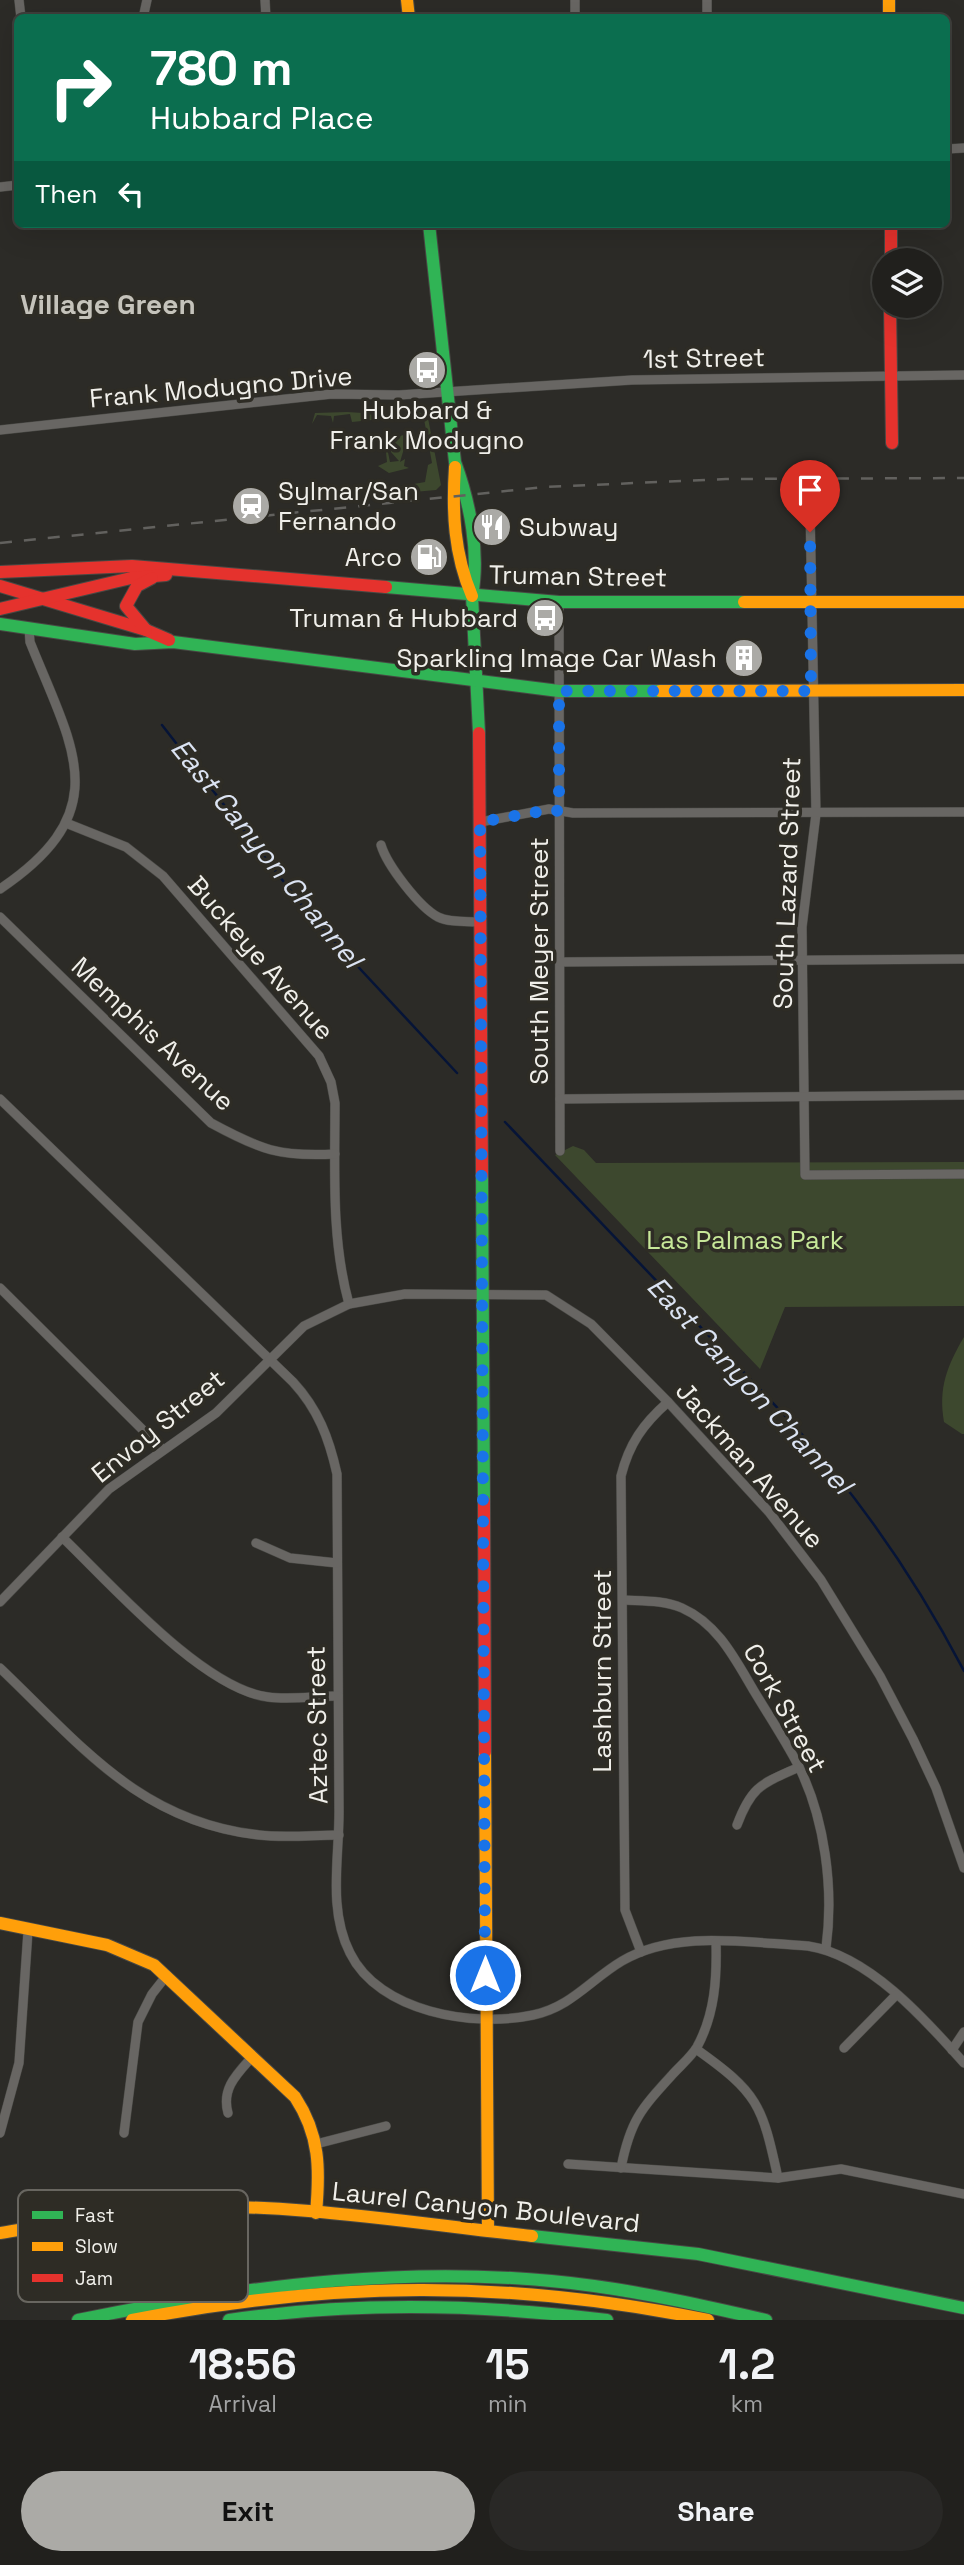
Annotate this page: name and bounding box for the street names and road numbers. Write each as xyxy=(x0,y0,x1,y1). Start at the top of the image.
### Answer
street label: 1st Street xyxy=(643,340,765,376)
street label: Frank Modugno Drive xyxy=(88,359,354,415)
street label: Truman Street xyxy=(489,557,667,595)
street label: South Lazard Street xyxy=(766,756,808,1010)
street label: South Meyer Street xyxy=(522,837,556,1085)
street label: Buckeye Avenue xyxy=(180,869,342,1047)
street label: Memphis Avenue xyxy=(64,950,242,1118)
street label: Envoy Street xyxy=(84,1362,232,1490)
street label: Jackman Avenue xyxy=(668,1374,832,1556)
street label: Lashburn Street xyxy=(585,1569,619,1773)
street label: Cork Street xyxy=(736,1637,834,1779)
street label: Aztec Street xyxy=(299,1645,335,1805)
street label: Laurel Canyon Boulevard xyxy=(330,2174,642,2240)

